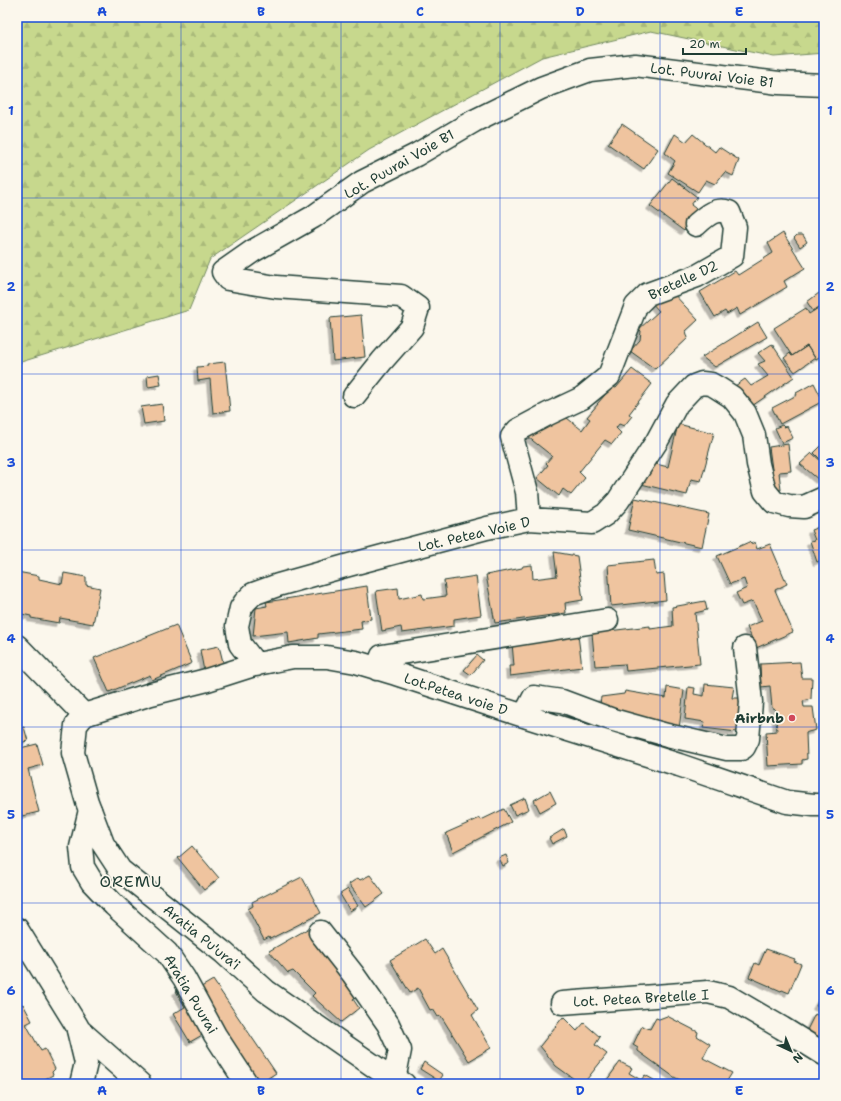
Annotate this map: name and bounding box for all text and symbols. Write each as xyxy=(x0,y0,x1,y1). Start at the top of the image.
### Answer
text: A xyxy=(97,3,107,20)
text: B xyxy=(257,3,265,20)
text: C xyxy=(416,3,424,20)
text: D xyxy=(575,3,585,20)
text: E xyxy=(735,3,744,20)
scale bar xyxy=(683,30,746,56)
text: 20 m xyxy=(689,36,720,52)
street label: Lot. Puurai Voie B1 xyxy=(649,59,775,91)
text: 1 xyxy=(8,102,14,119)
text: 1 xyxy=(827,102,833,119)
street label: Lot. Puurai Voie B1 xyxy=(341,125,457,203)
street label: Bretelle D2 xyxy=(645,256,721,304)
text: 2 xyxy=(6,278,16,295)
text: 2 xyxy=(825,278,835,295)
text: 3 xyxy=(6,454,16,471)
text: 3 xyxy=(825,454,835,471)
street label: Lot. Petea Voie D xyxy=(416,512,532,556)
text: 4 xyxy=(6,630,16,647)
text: 4 xyxy=(825,630,835,647)
street label: Lot.Petea voie D xyxy=(402,669,510,719)
place label: Airbnb xyxy=(735,709,784,727)
marker: Airbnb xyxy=(787,713,797,723)
text: 5 xyxy=(7,806,15,823)
text: 5 xyxy=(826,806,834,823)
district label: OREMU xyxy=(99,871,163,892)
street label: Aratia Pu'ura'i xyxy=(160,900,244,974)
street label: Aratia Puurai xyxy=(160,951,222,1037)
text: 6 xyxy=(6,982,16,999)
text: 6 xyxy=(825,982,835,999)
street label: Lot. Petea Bretelle I xyxy=(573,985,710,1011)
north arrow xyxy=(771,1031,811,1071)
text: N xyxy=(789,1049,806,1066)
text: A xyxy=(97,1082,107,1099)
text: B xyxy=(257,1082,265,1099)
text: C xyxy=(416,1082,424,1099)
text: D xyxy=(575,1082,585,1099)
text: E xyxy=(735,1082,744,1099)

